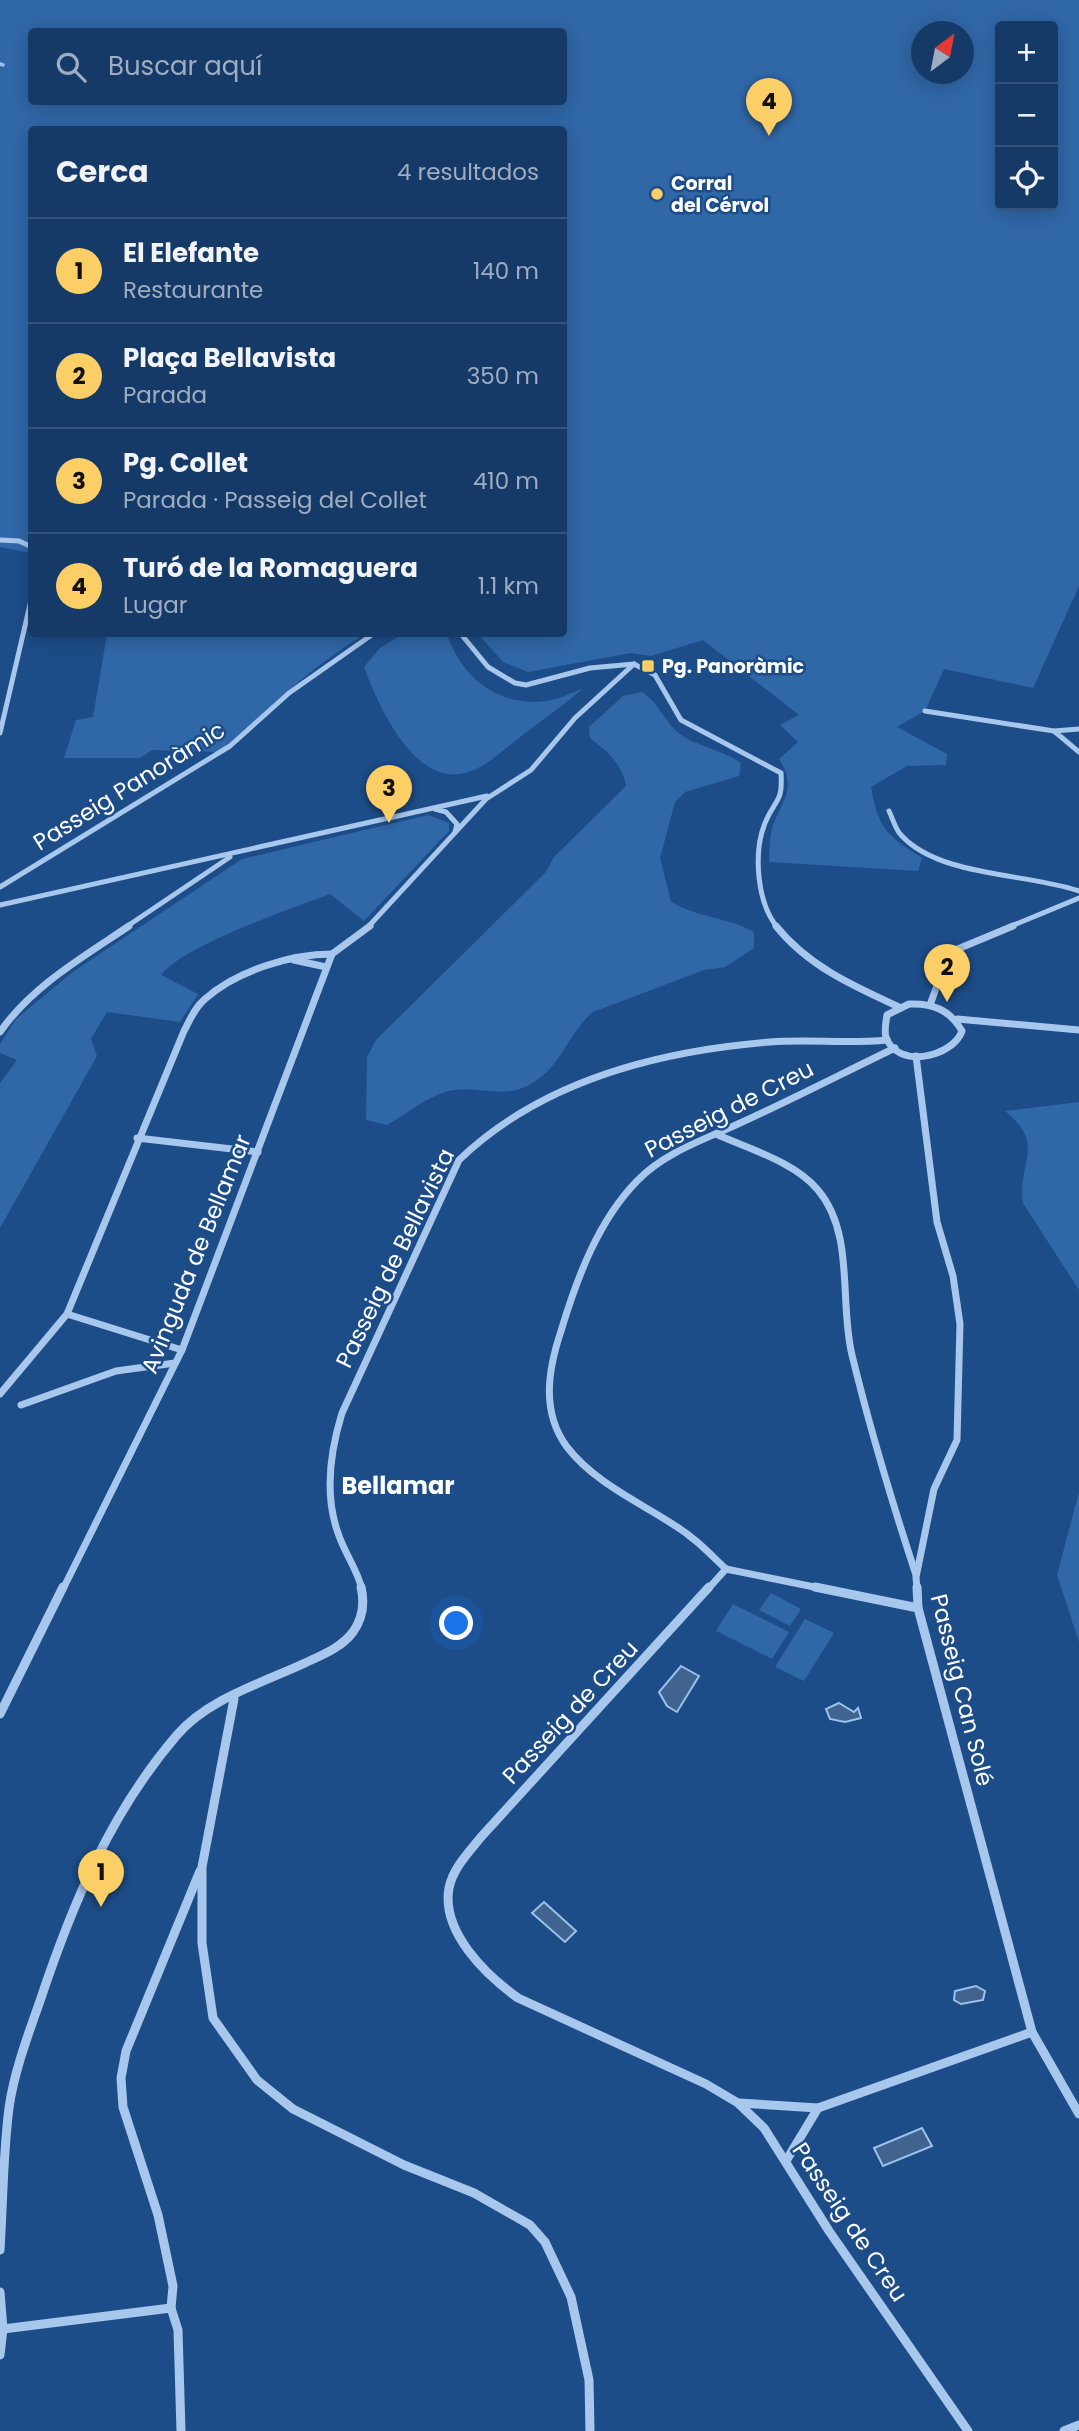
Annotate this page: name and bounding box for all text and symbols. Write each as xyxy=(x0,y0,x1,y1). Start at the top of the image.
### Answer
north arrow xyxy=(911,21,974,84)
map controls xyxy=(995,21,1058,210)
button: + xyxy=(995,21,1058,84)
search box xyxy=(28,28,567,105)
icon: search xyxy=(52,48,90,86)
text: Buscar aquí xyxy=(108,48,262,84)
pin: 4 xyxy=(746,78,792,136)
button: − xyxy=(995,84,1058,147)
button: locate xyxy=(995,147,1058,210)
text: Cerca xyxy=(56,150,149,193)
text: 4 resultados xyxy=(397,156,539,188)
place label: Corral del Cérvol xyxy=(671,170,769,219)
marker: Corral del Cérvol xyxy=(649,186,665,202)
text: El Elefante xyxy=(123,235,259,271)
text: 1 xyxy=(75,255,83,287)
text: 140 m xyxy=(473,255,539,287)
text: Restaurante xyxy=(123,274,263,306)
text: Plaça Bellavista xyxy=(123,340,336,376)
text: 2 xyxy=(72,360,86,392)
text: 350 m xyxy=(467,360,539,392)
text: Parada xyxy=(123,379,207,411)
text: Pg. Collet xyxy=(123,445,248,481)
text: 3 xyxy=(72,465,86,497)
text: 410 m xyxy=(473,465,539,497)
text: Parada · Passeig del Collet xyxy=(123,484,427,516)
text: Turó de la Romaguera xyxy=(123,550,418,586)
text: 4 xyxy=(71,570,87,602)
text: 1.1 km xyxy=(478,570,539,602)
text: Lugar xyxy=(123,589,187,621)
place label: Pg. Panoràmic xyxy=(662,653,804,680)
marker: Pg. Panoràmic xyxy=(640,658,656,674)
street label: Passeig Panoràmic xyxy=(27,714,231,858)
pin: 3 xyxy=(366,765,412,823)
pin: 2 xyxy=(924,944,970,1002)
street label: Passeig de Creu xyxy=(639,1053,819,1165)
street label: Avinguda de Bellamar xyxy=(133,1130,259,1378)
street label: Passeig de Bellavista xyxy=(328,1143,462,1373)
district label: Bellamar xyxy=(341,1469,455,1502)
street label: Passeig Can Solé xyxy=(923,1591,1001,1789)
your location xyxy=(439,1606,473,1640)
street label: Passeig de Creu xyxy=(495,1633,645,1791)
pin: 1 xyxy=(78,1849,124,1907)
street label: Passeig de Creu xyxy=(785,2136,915,2308)

